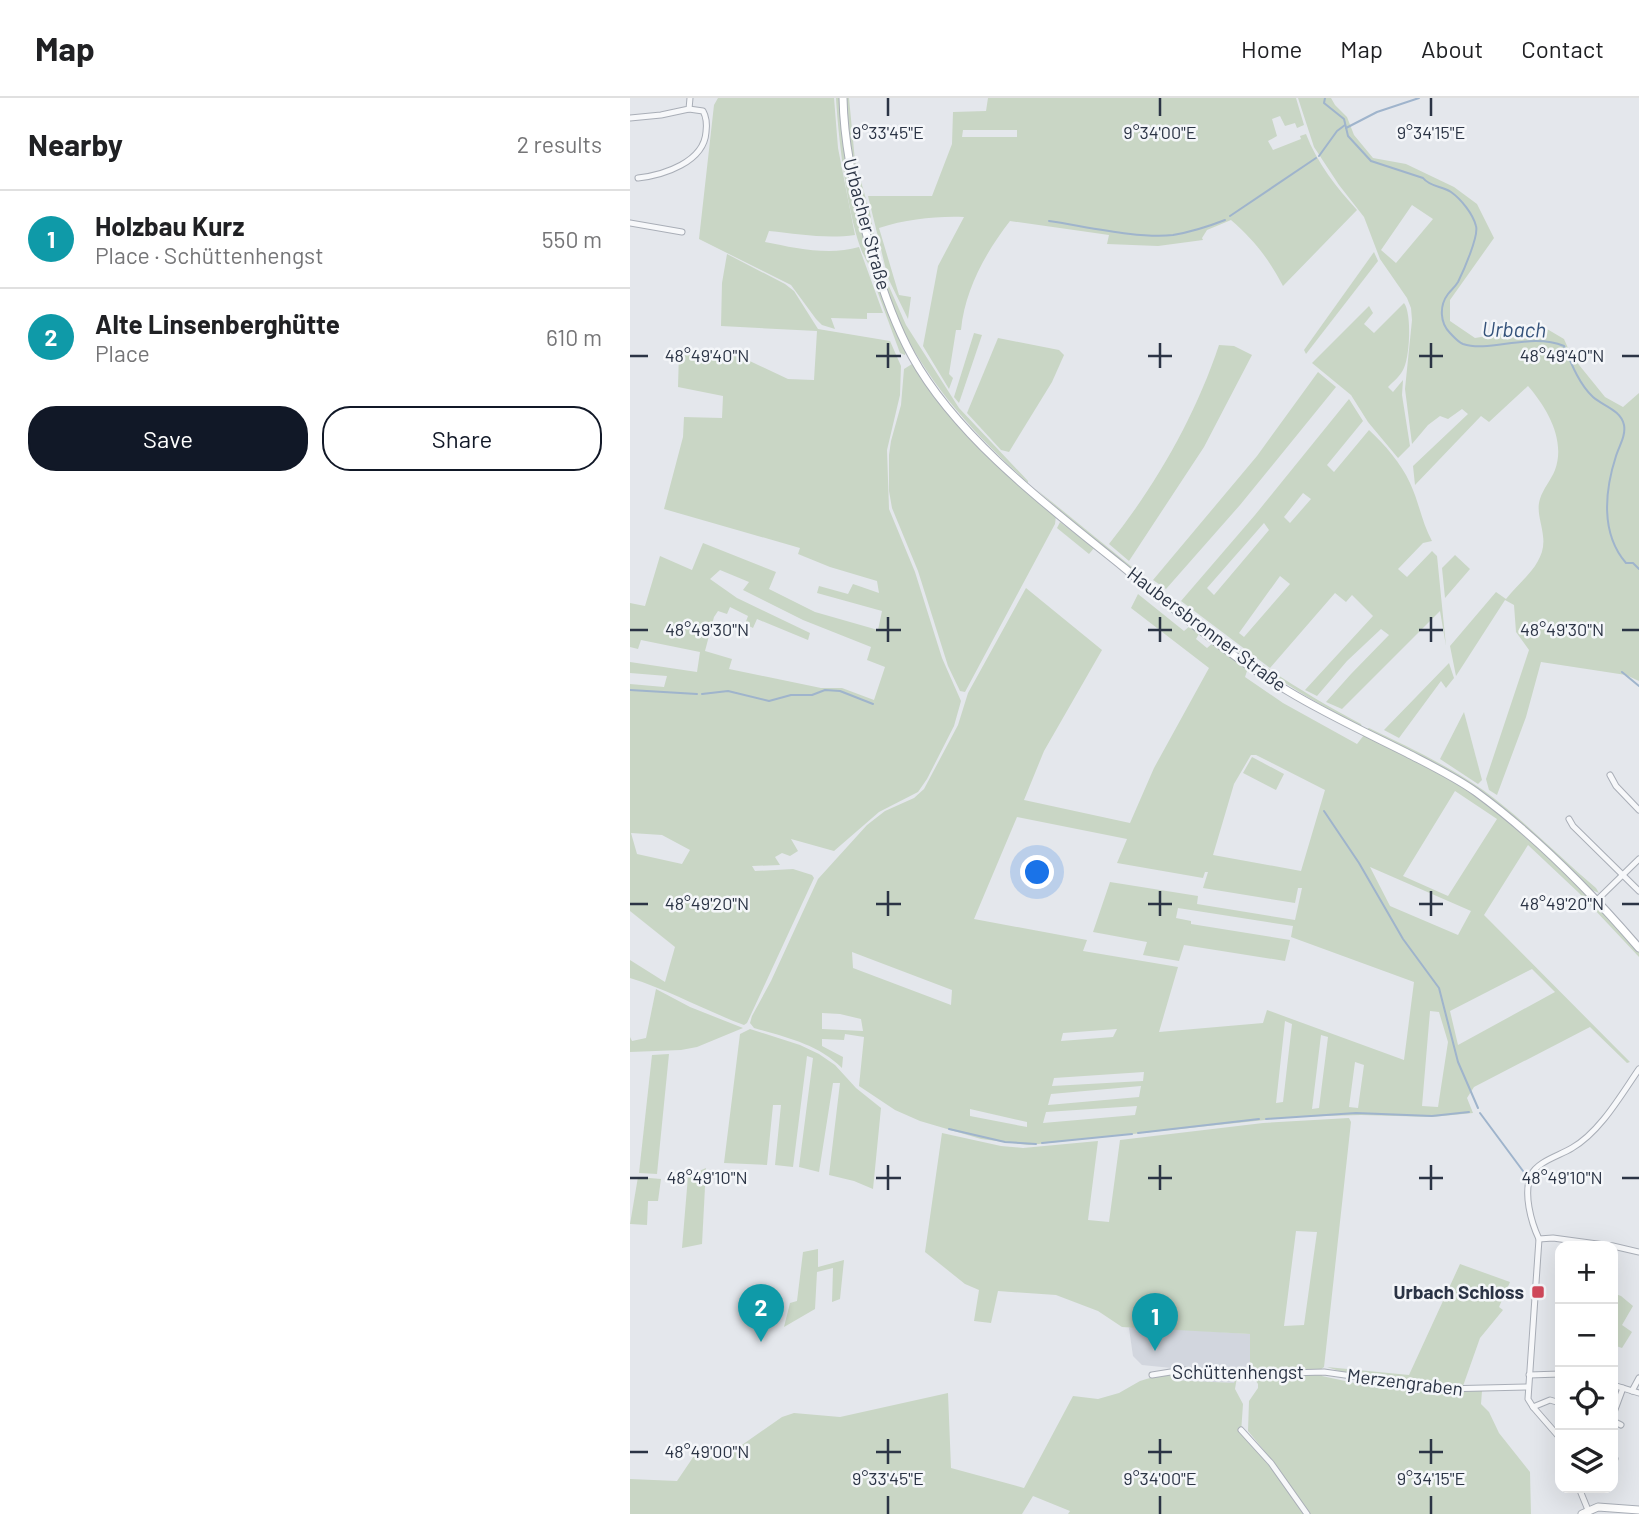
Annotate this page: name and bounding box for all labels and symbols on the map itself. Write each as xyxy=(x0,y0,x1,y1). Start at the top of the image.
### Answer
text: 9°33'45"E xyxy=(852,121,924,143)
text: 9°34'00"E xyxy=(1123,121,1197,143)
text: 9°34'15"E xyxy=(1397,121,1465,143)
street label: Urbacher Straße xyxy=(839,155,896,292)
water label: Urbach xyxy=(1482,315,1546,342)
text: 48°49'40"N xyxy=(665,344,749,366)
text: 48°49'40"N xyxy=(1520,344,1604,366)
street label: Haubersbronner Straße xyxy=(1123,561,1291,696)
text: 48°49'30"N xyxy=(665,618,749,640)
text: 48°49'30"N xyxy=(1520,618,1604,640)
your location xyxy=(1020,855,1054,889)
text: 48°49'20"N xyxy=(665,892,749,914)
text: 48°49'20"N xyxy=(1520,892,1604,914)
text: 48°49'10"N xyxy=(666,1166,748,1188)
text: 48°49'10"N xyxy=(1521,1166,1603,1188)
place label: Urbach Schloss xyxy=(1394,1280,1524,1303)
pin: 2 xyxy=(738,1284,784,1342)
marker: Urbach Schloss xyxy=(1530,1284,1546,1300)
pin: 1 xyxy=(1132,1293,1178,1351)
street label: Schüttenhengst xyxy=(1172,1360,1304,1383)
street label: Merzengraben xyxy=(1346,1363,1464,1400)
text: 48°49'00"N xyxy=(664,1440,750,1462)
text: 9°33'45"E xyxy=(852,1467,924,1489)
text: 9°34'00"E xyxy=(1123,1467,1197,1489)
text: 9°34'15"E xyxy=(1397,1467,1465,1489)

